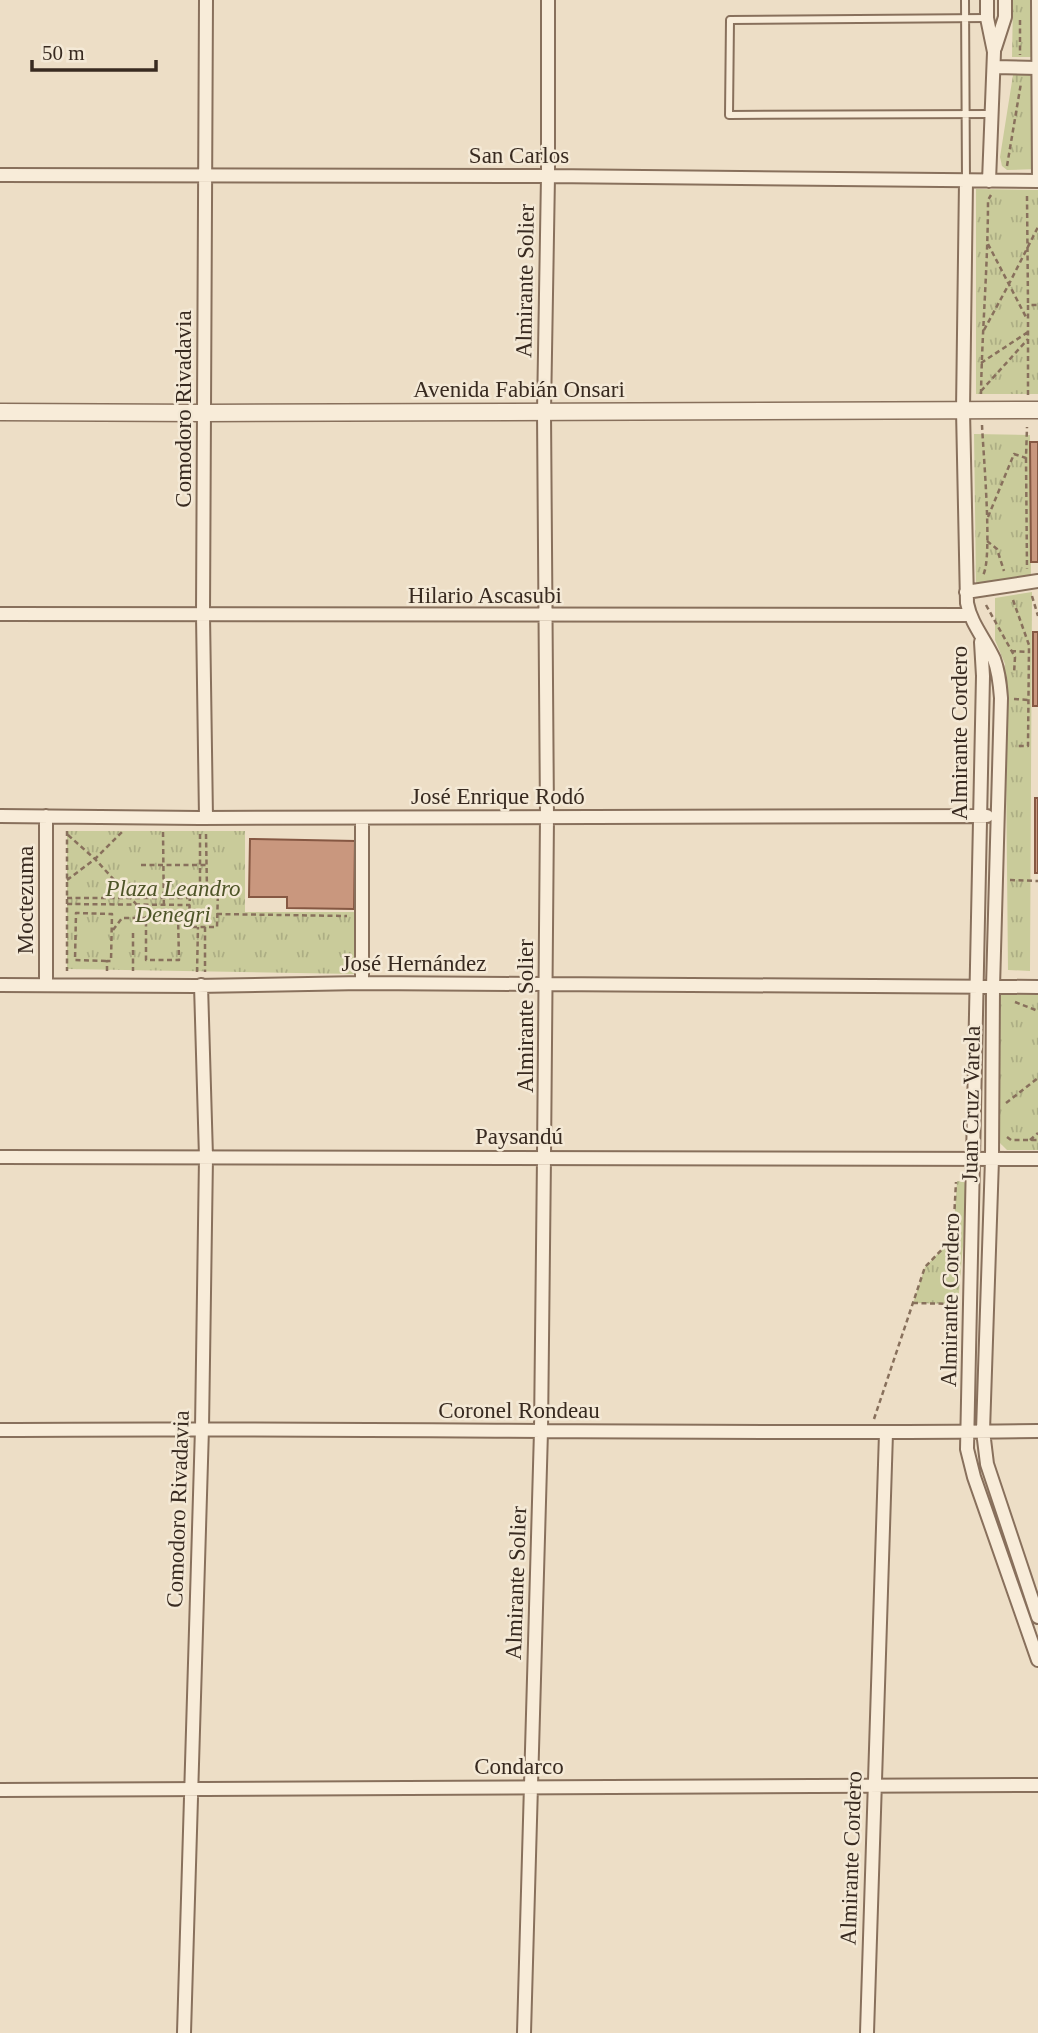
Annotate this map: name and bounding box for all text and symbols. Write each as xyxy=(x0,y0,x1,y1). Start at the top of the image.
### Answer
scale bar xyxy=(32,28,156,72)
text: 50 m xyxy=(42,41,85,65)
street label: San Carlos xyxy=(469,143,569,168)
street label: Almirante Solier xyxy=(511,203,539,358)
street label: Comodoro Rivadavia xyxy=(171,310,196,508)
street label: Avenida Fabián Onsari xyxy=(413,377,625,402)
street label: Hilario Ascasubi xyxy=(408,583,562,608)
street label: Almirante Cordero xyxy=(947,646,972,820)
street label: José Enrique Rodó xyxy=(411,784,585,809)
street label: Moctezuma xyxy=(13,846,38,954)
park label: Plaza Leandro Denegri xyxy=(104,876,241,927)
street label: Almirante Solier xyxy=(513,939,538,1093)
street label: José Hernández xyxy=(342,951,486,976)
street label: Juan Cruz Varela xyxy=(957,1025,985,1183)
street label: Paysandú xyxy=(475,1124,564,1149)
street label: Almirante Cordero xyxy=(936,1213,964,1387)
street label: Coronel Rondeau xyxy=(438,1398,600,1423)
street label: Comodoro Rivadavia xyxy=(162,1410,194,1608)
street label: Almirante Solier xyxy=(501,1505,531,1660)
street label: Condarco xyxy=(474,1754,564,1779)
street label: Almirante Cordero xyxy=(835,1770,867,1946)

